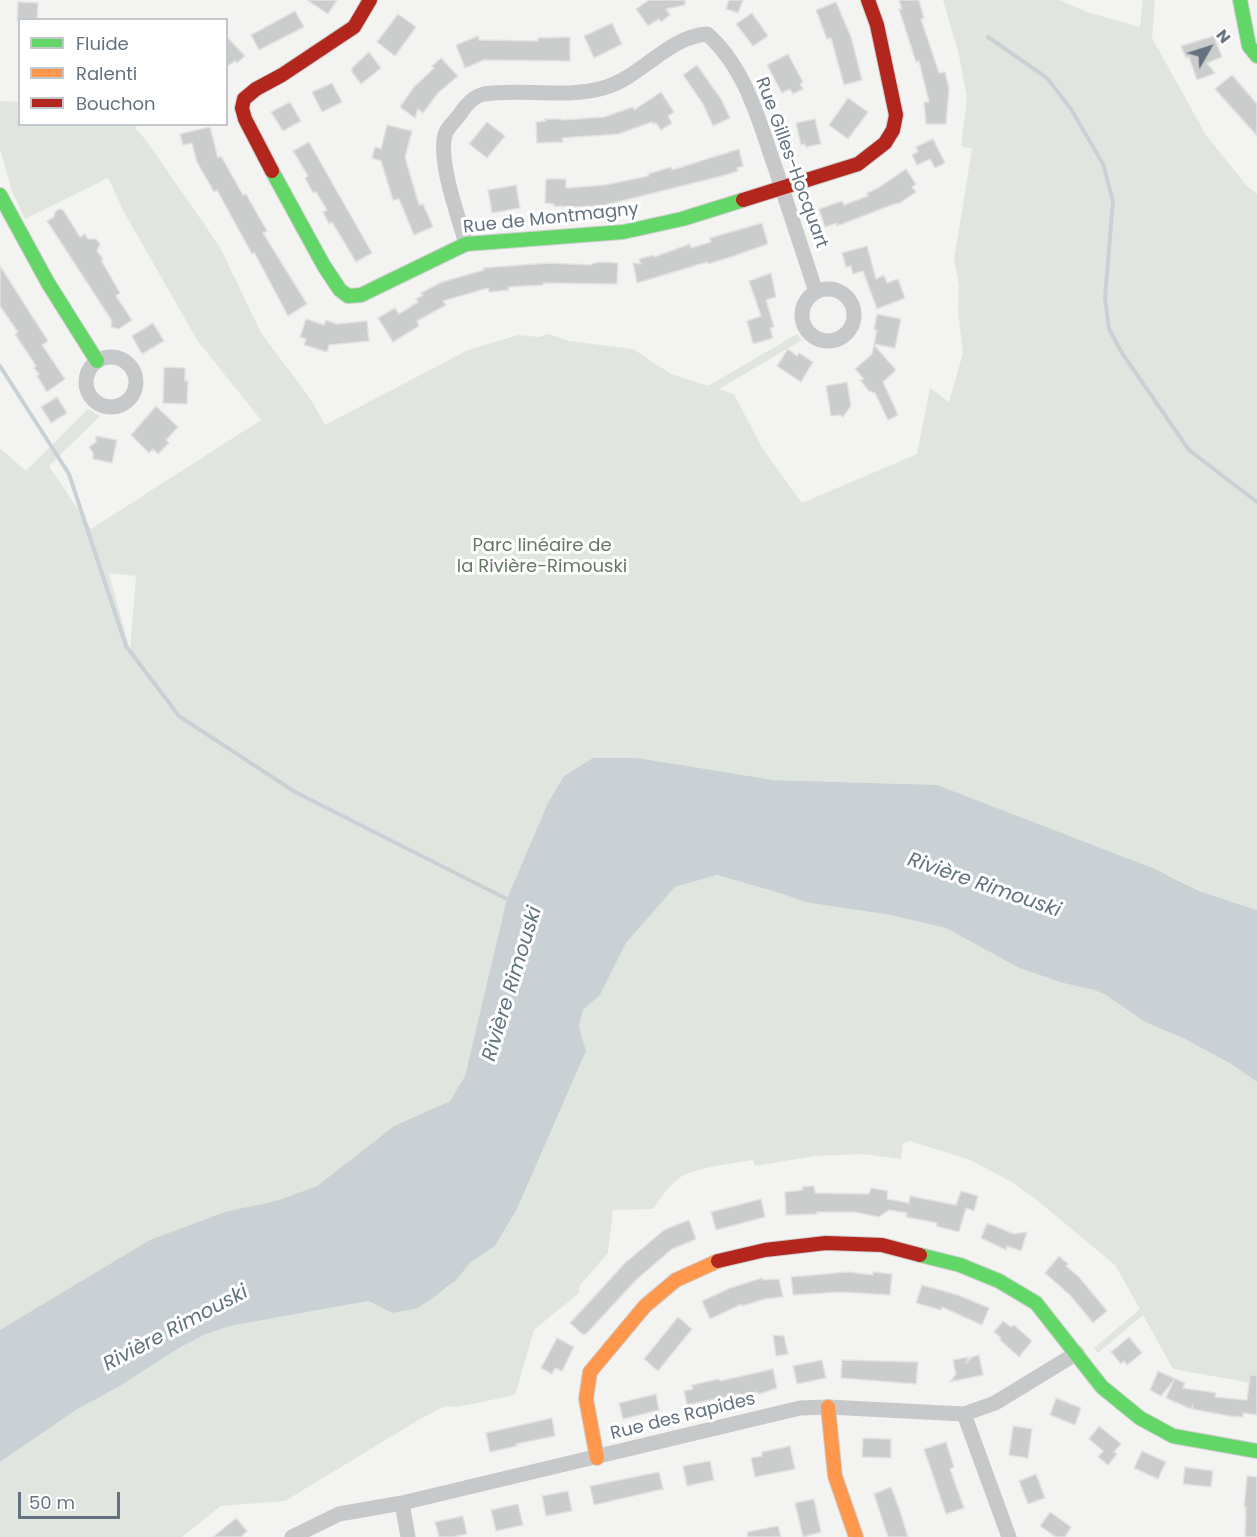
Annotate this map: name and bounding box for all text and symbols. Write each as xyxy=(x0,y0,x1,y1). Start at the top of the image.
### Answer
legend xyxy=(18,18,228,126)
north arrow xyxy=(1179,18,1239,78)
text: N xyxy=(1211,24,1236,48)
text: Fluide xyxy=(76,31,129,56)
text: Ralenti xyxy=(76,61,137,86)
street label: Rue Gilles-Hocquart xyxy=(750,75,832,251)
text: Bouchon xyxy=(76,91,156,116)
street label: Rue de Montmagny xyxy=(462,199,640,239)
park label: Parc linéaire de la Rivière-Rimouski xyxy=(457,535,627,578)
water label: Rivière Rimouski xyxy=(904,849,1064,923)
water label: Rivière Rimouski xyxy=(478,904,548,1064)
water label: Rivière Rimouski xyxy=(100,1281,252,1377)
street label: Rue des Rapides xyxy=(608,1389,758,1445)
scale bar xyxy=(21,1480,123,1518)
text: 50 m xyxy=(29,1490,75,1515)

